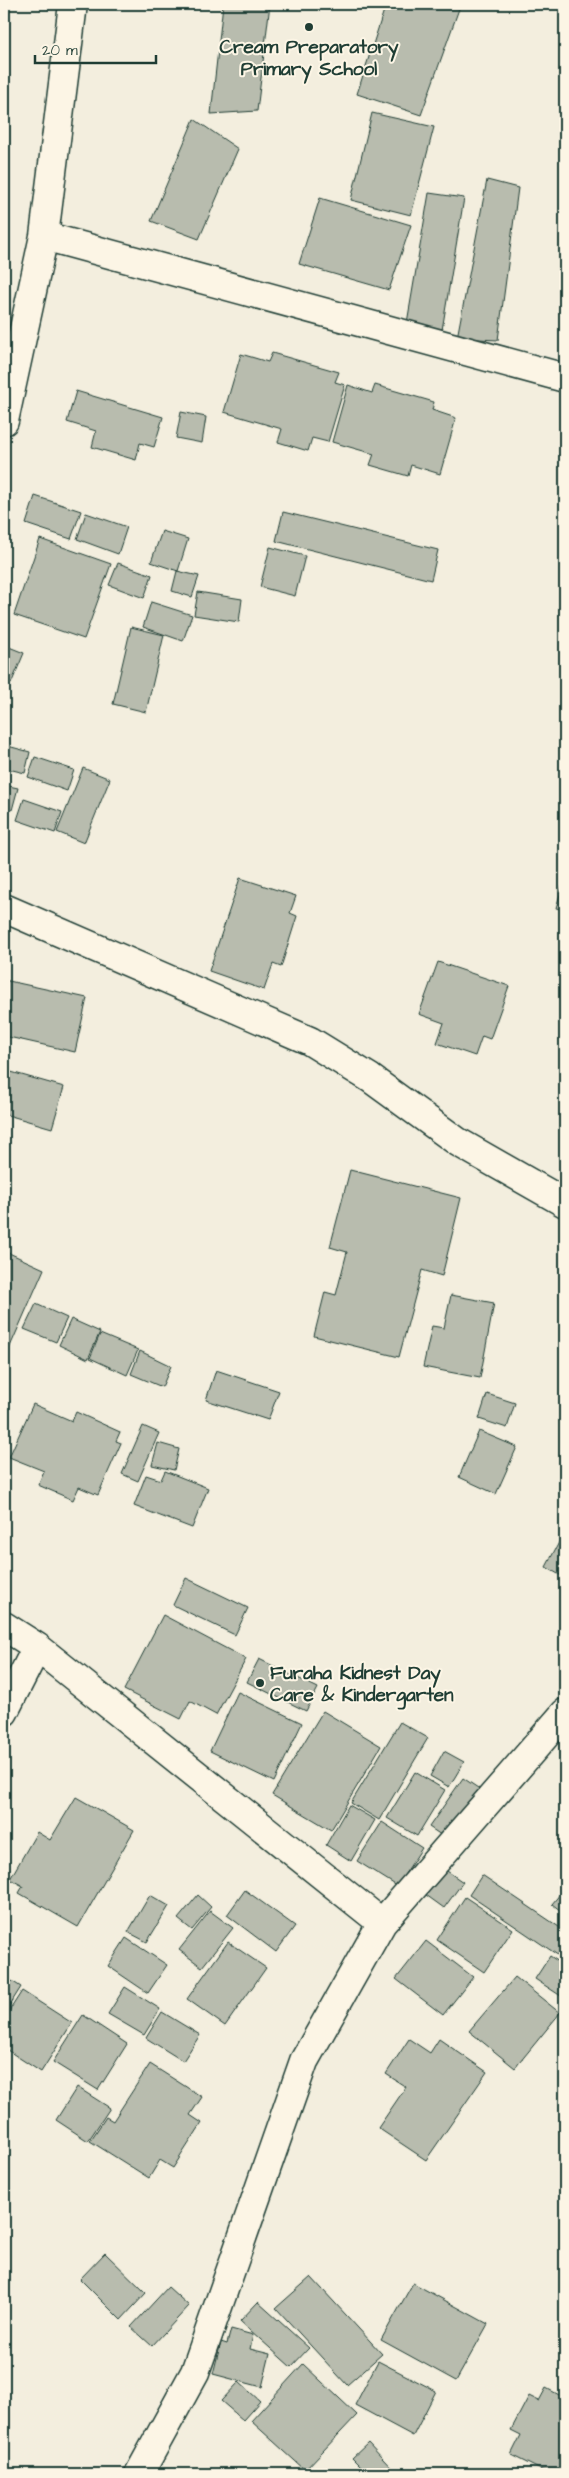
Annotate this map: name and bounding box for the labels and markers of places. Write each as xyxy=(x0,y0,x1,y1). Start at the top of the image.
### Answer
marker: Cream Preparatory Primary School xyxy=(303,21,315,33)
place label: Cream Preparatory Primary School xyxy=(220,34,399,84)
place label: Furaha Kidnest Day Care & Kindergarten xyxy=(270,1660,454,1710)
marker: Furaha Kidnest Day Care & Kindergarten xyxy=(254,1677,266,1689)

